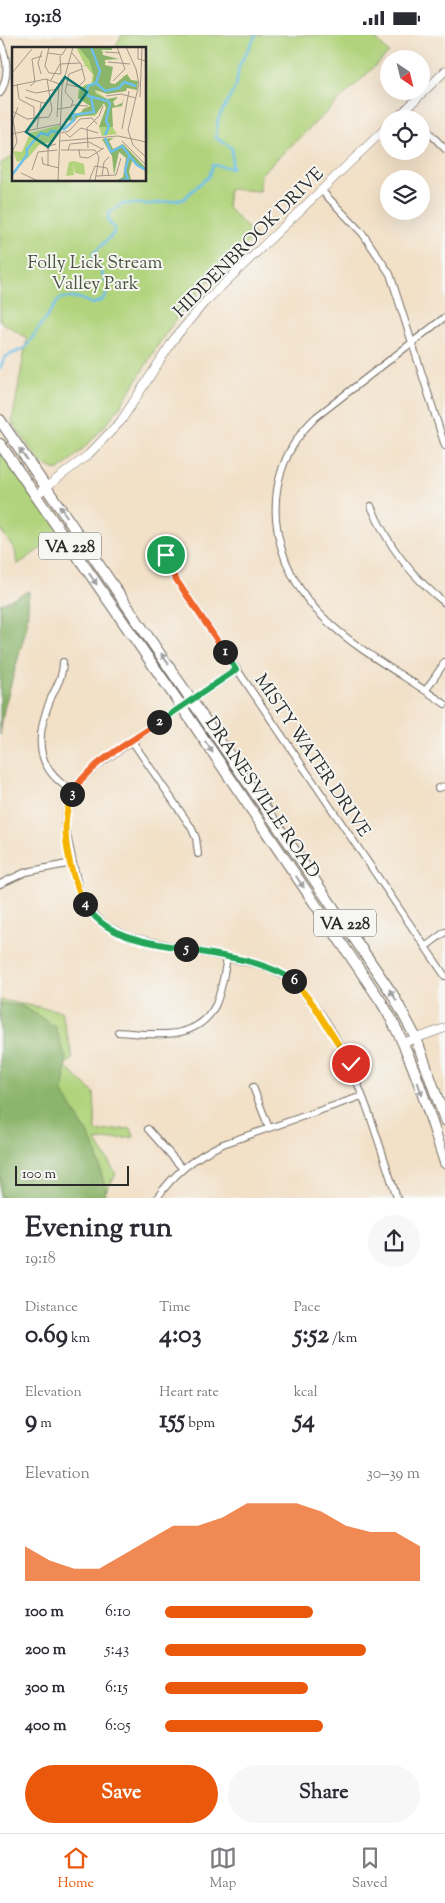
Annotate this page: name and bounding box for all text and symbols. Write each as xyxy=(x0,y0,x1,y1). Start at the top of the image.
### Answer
text: 19:18 xyxy=(25,4,61,31)
inset map xyxy=(12,47,146,181)
north arrow xyxy=(380,50,430,100)
map controls xyxy=(380,50,430,220)
button: locate xyxy=(380,110,430,160)
street label: HIDDENBROOK DRIVE xyxy=(168,162,331,325)
button: layers xyxy=(380,170,430,220)
park label: Folly Lick Stream Valley Park xyxy=(28,251,163,298)
one-way arrow xyxy=(18,447,28,461)
one-way arrow xyxy=(58,504,68,518)
road number: VA 228 xyxy=(39,533,101,559)
pin xyxy=(145,534,187,576)
icon: arrive xyxy=(152,541,180,569)
one-way arrow xyxy=(88,572,98,586)
pin: 1 xyxy=(212,639,238,665)
text: 1 xyxy=(223,642,228,662)
one-way arrow xyxy=(160,652,170,666)
street label: MISTY WATER DRIVE xyxy=(247,669,376,843)
pin: 2 xyxy=(146,709,172,735)
text: 2 xyxy=(156,712,163,732)
street label: DRANESVILLE ROAD xyxy=(197,712,325,884)
one-way arrow xyxy=(204,740,214,754)
pin: 3 xyxy=(60,781,84,807)
text: 3 xyxy=(70,784,75,804)
one-way arrow xyxy=(295,875,305,888)
pin: 4 xyxy=(72,891,98,917)
text: 4 xyxy=(82,894,89,914)
road number: VA 228 xyxy=(314,909,376,936)
pin: 5 xyxy=(174,937,198,961)
text: 5 xyxy=(184,939,189,959)
pin: 6 xyxy=(282,969,306,993)
text: 6 xyxy=(291,971,298,991)
one-way arrow xyxy=(388,988,398,1001)
pin xyxy=(330,1043,372,1085)
icon: check xyxy=(337,1050,365,1078)
one-way arrow xyxy=(417,1081,424,1096)
scale bar xyxy=(15,1163,129,1186)
text: 100 m xyxy=(22,1165,56,1185)
text: Evening run xyxy=(25,1209,172,1249)
button: share xyxy=(368,1215,420,1267)
text: 19:18 xyxy=(25,1248,56,1271)
text: Distance xyxy=(25,1298,78,1318)
text: Time xyxy=(159,1298,190,1318)
text: Pace xyxy=(294,1298,320,1318)
text: 0.69 xyxy=(25,1318,68,1354)
text: 4:03 xyxy=(159,1318,202,1354)
text: 5:52 xyxy=(294,1318,329,1354)
text: km xyxy=(68,1329,90,1349)
text: /km xyxy=(329,1329,357,1349)
text: Elevation xyxy=(25,1383,82,1403)
text: Heart rate xyxy=(159,1383,219,1403)
text: kcal xyxy=(294,1383,318,1403)
text: 9 xyxy=(25,1403,37,1439)
text: 155 xyxy=(159,1403,185,1439)
text: 54 xyxy=(294,1403,315,1439)
text: m xyxy=(37,1414,52,1434)
text: bpm xyxy=(185,1414,215,1434)
text: Elevation xyxy=(25,1463,90,1486)
text: 30–39 m xyxy=(366,1463,420,1486)
text: 100 m xyxy=(25,1601,64,1624)
text: 6:10 xyxy=(105,1601,131,1624)
text: 200 m xyxy=(25,1639,66,1662)
text: 5:43 xyxy=(105,1639,129,1662)
text: 300 m xyxy=(25,1677,65,1700)
text: 6:15 xyxy=(105,1677,128,1700)
text: 400 m xyxy=(25,1715,67,1738)
text: 6:05 xyxy=(105,1715,131,1738)
button: Save xyxy=(25,1765,218,1823)
button: Share xyxy=(228,1765,420,1823)
tab: Home xyxy=(57,1844,94,1894)
tab: Map xyxy=(209,1844,237,1894)
tab: Saved xyxy=(352,1844,388,1894)

